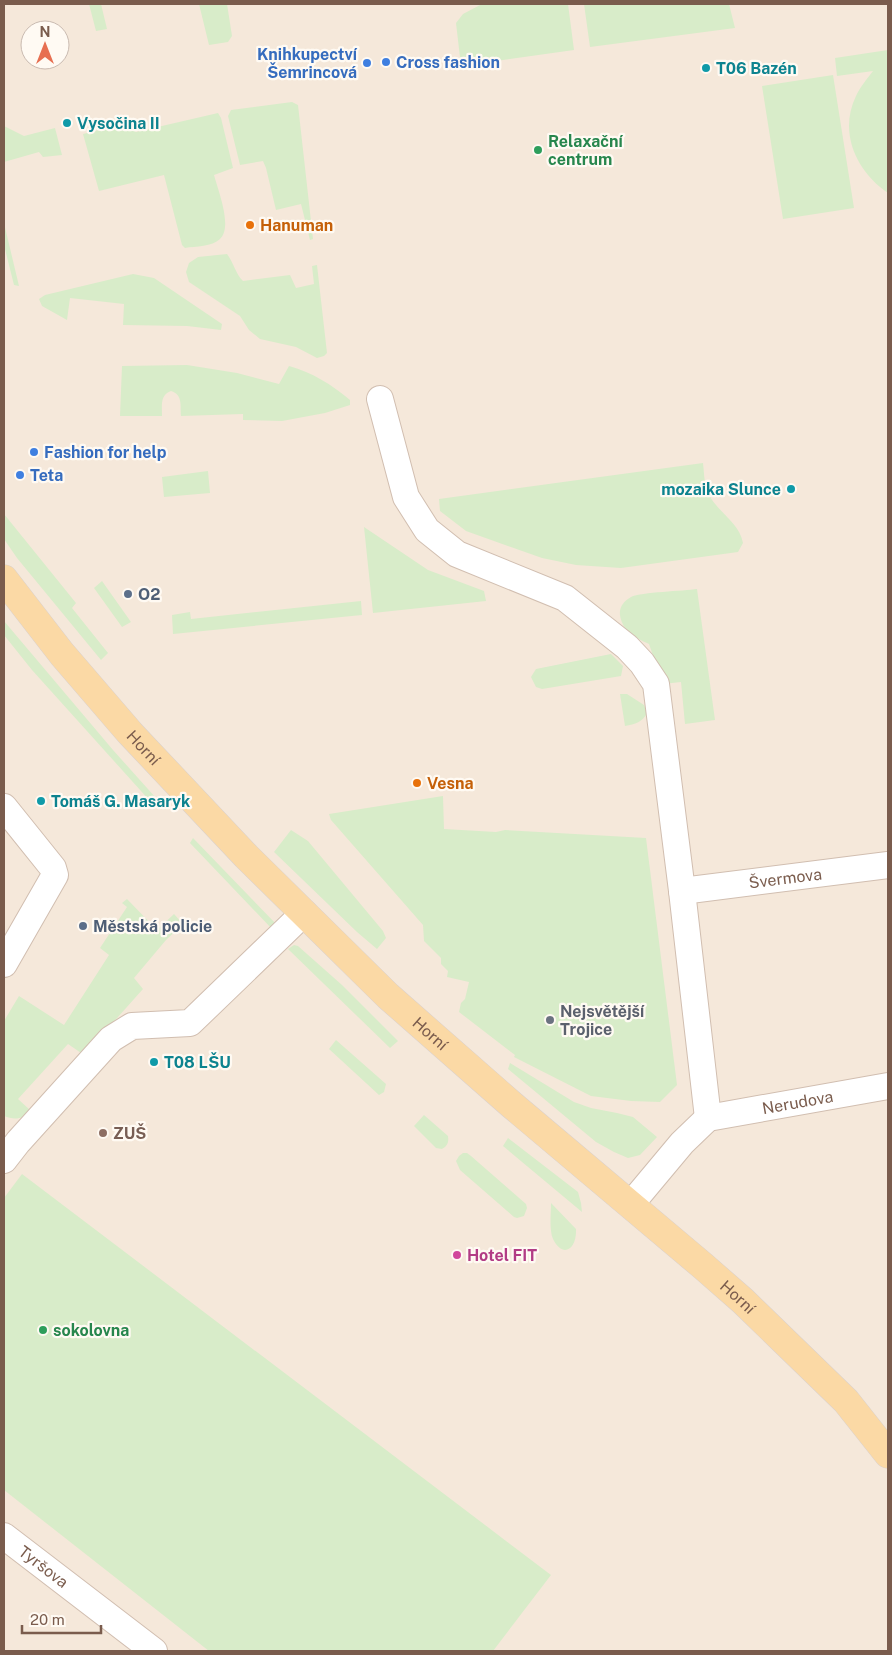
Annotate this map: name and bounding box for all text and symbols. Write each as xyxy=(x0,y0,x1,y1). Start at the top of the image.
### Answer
north arrow xyxy=(20,20,70,70)
text: N xyxy=(40,24,50,40)
place label: Knihkupectví Šemrincová xyxy=(257,45,358,82)
place label: Cross fashion xyxy=(396,53,500,72)
marker: Cross fashion xyxy=(380,56,392,68)
marker: Knihkupectví Šemrincová xyxy=(361,57,373,69)
place label: T06 Bazén xyxy=(716,59,797,78)
marker: T06 Bazén xyxy=(700,62,712,74)
place label: Vysočina II xyxy=(77,114,160,133)
marker: Vysočina II xyxy=(61,117,73,129)
place label: Relaxační centrum xyxy=(548,132,624,169)
marker: Relaxační centrum xyxy=(532,144,544,156)
place label: Hanuman xyxy=(260,216,333,235)
marker: Hanuman xyxy=(244,219,256,231)
place label: Fashion for help xyxy=(44,443,167,462)
marker: Fashion for help xyxy=(28,446,40,458)
place label: Teta xyxy=(30,466,63,485)
marker: Teta xyxy=(14,469,26,481)
place label: mozaika Slunce xyxy=(661,480,781,499)
marker: mozaika Slunce xyxy=(785,483,797,495)
place label: O2 xyxy=(138,585,160,604)
marker: O2 xyxy=(122,588,134,600)
street label: Horní xyxy=(122,727,165,770)
place label: Vesna xyxy=(427,774,474,793)
marker: Vesna xyxy=(411,777,423,789)
place label: Tomáš G. Masaryk xyxy=(51,792,190,811)
marker: Tomáš G. Masaryk xyxy=(35,795,47,807)
street label: Švermova xyxy=(747,864,823,893)
place label: Městská policie xyxy=(93,917,212,936)
marker: Městská policie xyxy=(77,920,89,932)
place label: Nejsvětější Trojice xyxy=(560,1002,645,1039)
street label: Horní xyxy=(409,1013,452,1055)
marker: Nejsvětější Trojice xyxy=(544,1014,556,1026)
place label: T08 LŠU xyxy=(164,1052,231,1072)
marker: T08 LŠU xyxy=(148,1056,160,1068)
street label: Nerudova xyxy=(761,1087,835,1118)
place label: ZUŠ xyxy=(113,1123,146,1143)
marker: ZUŠ xyxy=(97,1127,109,1139)
place label: Hotel FIT xyxy=(467,1246,537,1265)
marker: Hotel FIT xyxy=(451,1249,463,1261)
street label: Horní xyxy=(716,1277,760,1319)
place label: sokolovna xyxy=(53,1321,129,1340)
marker: sokolovna xyxy=(37,1324,49,1336)
street label: Tyršova xyxy=(15,1542,72,1592)
scale bar xyxy=(22,1602,101,1634)
text: 20 m xyxy=(30,1611,65,1628)

